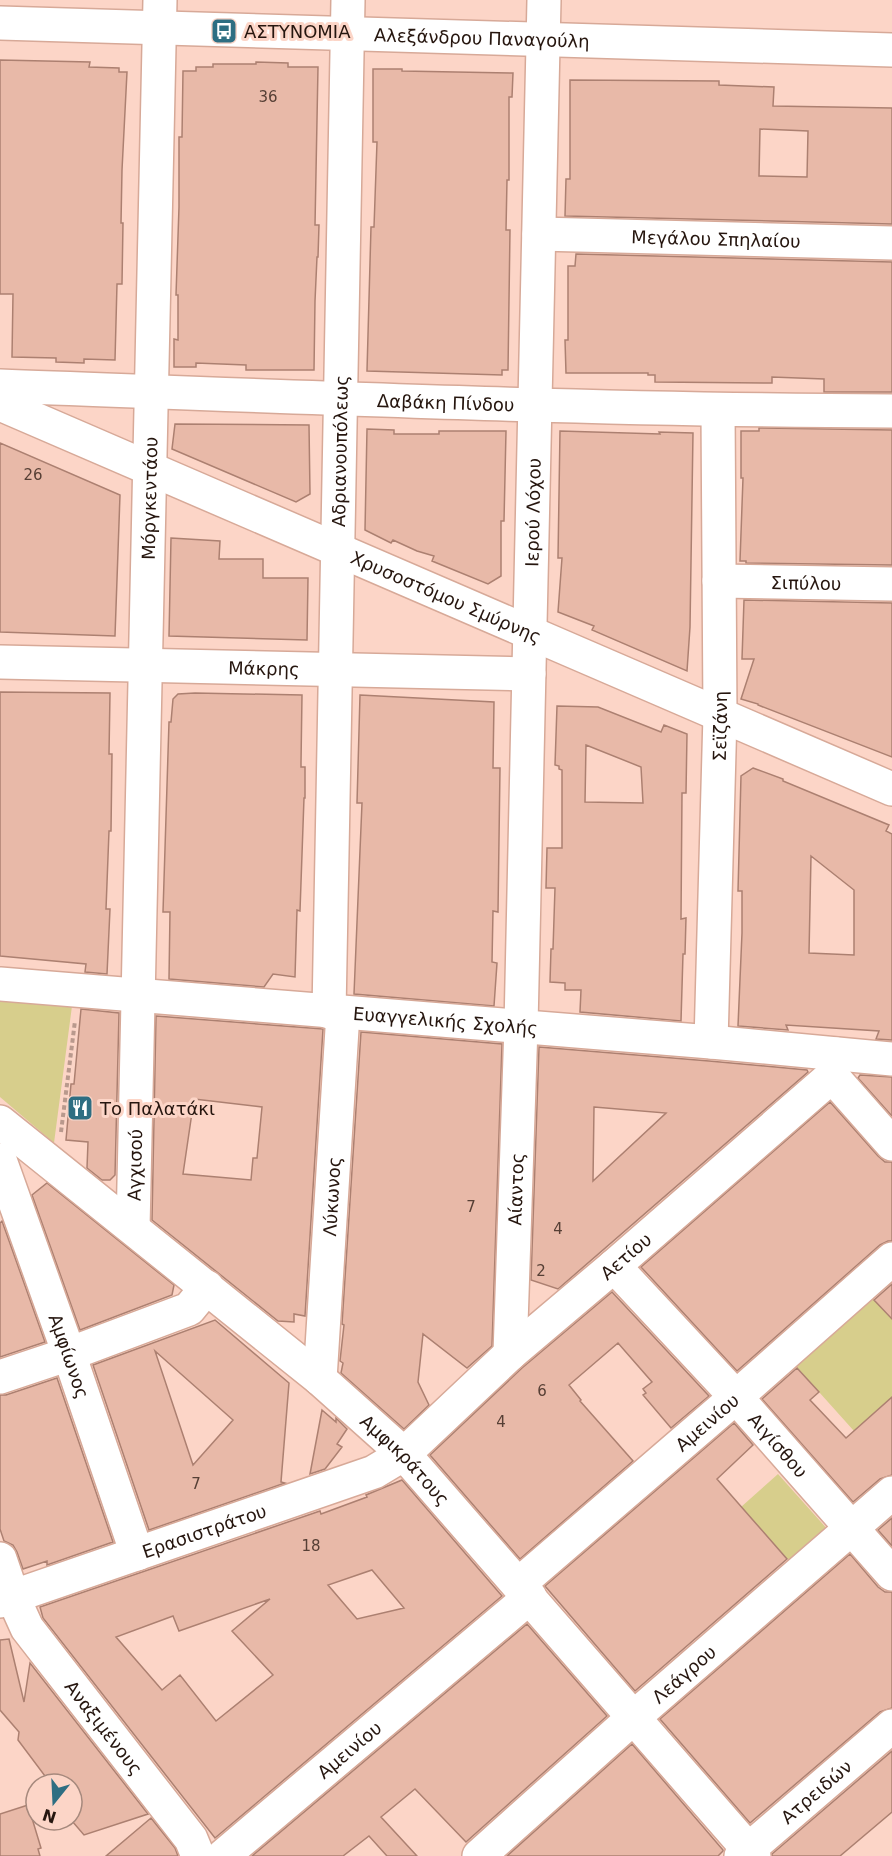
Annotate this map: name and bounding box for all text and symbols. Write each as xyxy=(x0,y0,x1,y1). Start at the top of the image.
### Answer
bus stop icon: ΑΣΤΥΝΟΜΙΑ xyxy=(209,16,239,46)
place label: ΑΣΤΥΝΟΜΙΑ xyxy=(244,21,351,42)
street label: Αλεξάνδρου Παναγούλη xyxy=(374,24,590,51)
house number: 36 xyxy=(258,88,278,106)
street label: Μεγάλου Σπηλαίου xyxy=(631,226,801,251)
street label: Αδριανουπόλεως xyxy=(328,375,351,527)
street label: Δαβάκη Πίνδου xyxy=(377,389,515,415)
street label: Μόργκεντάου xyxy=(137,436,161,560)
street label: Ιερού Λόχου xyxy=(521,458,544,567)
house number: 26 xyxy=(23,466,43,484)
street label: Χρυσοστόμου Σμύρνης xyxy=(348,546,545,647)
street label: Σιπύλου xyxy=(770,571,842,594)
street label: Μάκρης xyxy=(228,657,300,679)
street label: Σεϊζάνη xyxy=(708,691,731,762)
street label: Ευαγγελικής Σχολής xyxy=(352,1002,539,1038)
restaurant icon: Το Παλατάκι xyxy=(65,1093,95,1123)
place label: Το Παλατάκι xyxy=(99,1098,215,1119)
street label: Αγχισού xyxy=(123,1129,146,1201)
street label: Αίαντος xyxy=(504,1152,527,1226)
street label: Λύκωνος xyxy=(318,1156,344,1237)
house number: 7 xyxy=(466,1198,476,1216)
house number: 4 xyxy=(553,1220,563,1238)
street label: Αετίου xyxy=(596,1228,655,1284)
house number: 2 xyxy=(536,1262,546,1280)
street label: Αμφίωνος xyxy=(45,1311,94,1401)
house number: 6 xyxy=(537,1382,547,1400)
street label: Αμεινίου xyxy=(671,1389,743,1455)
street label: Αιγίσθου xyxy=(744,1408,812,1482)
street label: Αμφικράτους xyxy=(357,1410,454,1509)
house number: 4 xyxy=(496,1413,506,1431)
house number: 7 xyxy=(191,1475,201,1493)
street label: Ερασιστράτου xyxy=(139,1499,269,1562)
house number: 18 xyxy=(301,1537,321,1555)
street label: Λεάγρου xyxy=(648,1641,720,1707)
street label: Αναξιμένους xyxy=(61,1676,147,1779)
street label: Αμεινίου xyxy=(313,1717,385,1783)
street label: Ατρειδών xyxy=(776,1755,856,1828)
north arrow xyxy=(24,1772,84,1832)
text: N xyxy=(40,1805,59,1827)

